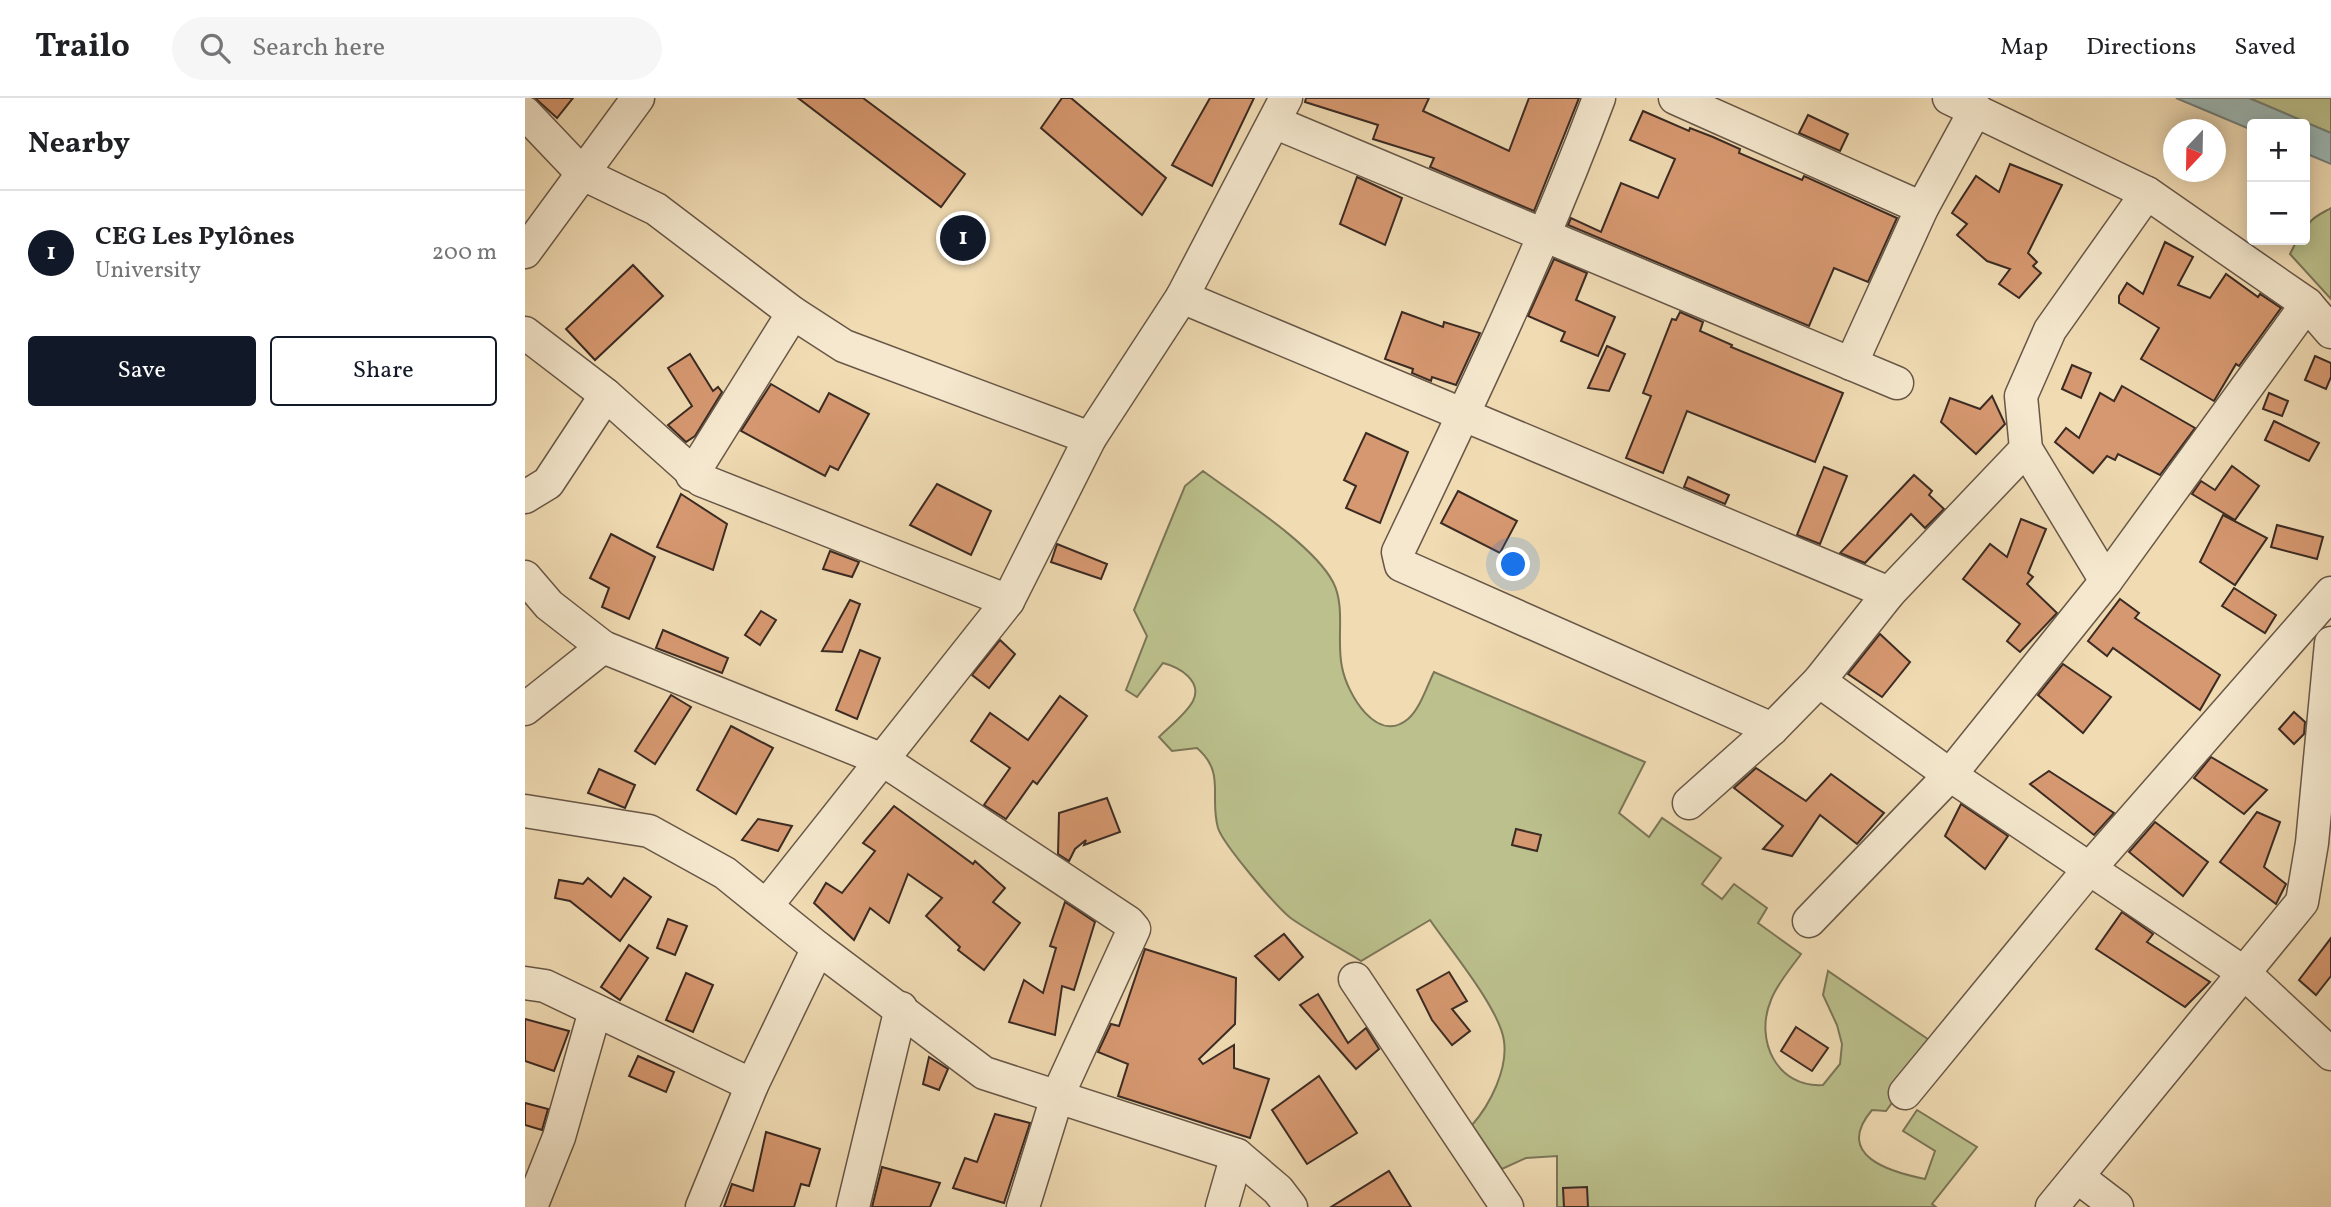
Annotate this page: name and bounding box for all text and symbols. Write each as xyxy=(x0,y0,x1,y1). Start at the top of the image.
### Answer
search box xyxy=(172,17,662,80)
text: Trailo xyxy=(35,25,130,71)
icon: search xyxy=(196,29,234,67)
text: Search here xyxy=(252,30,385,66)
text: Map xyxy=(2000,31,2048,65)
text: Directions xyxy=(2086,31,2196,65)
text: Saved xyxy=(2234,31,2296,65)
north arrow xyxy=(2163,119,2226,182)
map controls xyxy=(2247,119,2310,245)
button: + xyxy=(2247,119,2310,182)
text: Nearby xyxy=(28,123,130,165)
button: − xyxy=(2247,182,2310,245)
pin: 1 xyxy=(940,212,986,264)
text: CEG Les Pylônes xyxy=(95,219,295,255)
text: 1 xyxy=(46,237,56,269)
text: 200 m xyxy=(432,237,497,269)
text: University xyxy=(95,255,201,287)
button: Save xyxy=(28,336,256,406)
button: Share xyxy=(270,336,497,406)
your location xyxy=(1496,547,1530,581)

